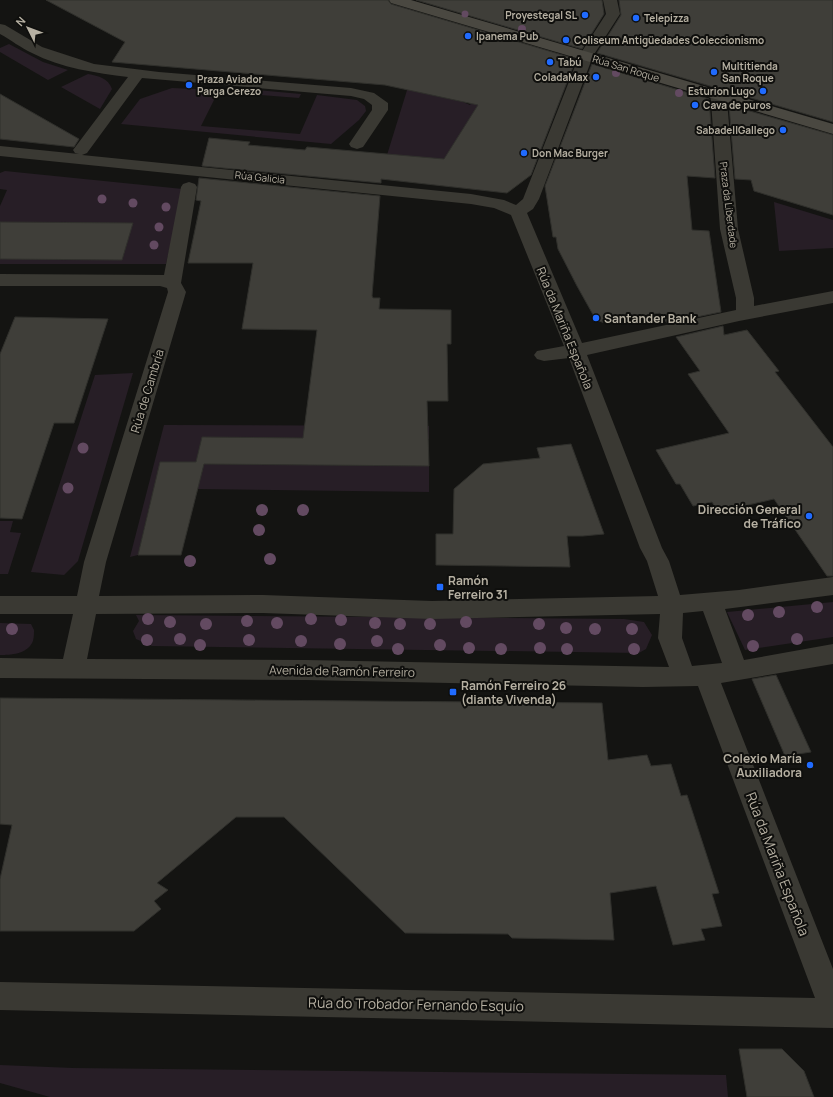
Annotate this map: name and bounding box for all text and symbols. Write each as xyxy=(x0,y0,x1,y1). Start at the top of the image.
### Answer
north arrow xyxy=(8,8,48,48)
place label: Proyestegal SL xyxy=(505,8,578,22)
marker: Proyestegal SL xyxy=(580,10,590,20)
place label: Telepizza xyxy=(644,11,689,25)
text: N xyxy=(12,13,28,29)
marker: Telepizza xyxy=(631,13,641,23)
place label: Ipanema Pub xyxy=(476,29,538,43)
marker: Ipanema Pub xyxy=(463,31,473,41)
place label: Coliseum Antigüedades Coleccionismo xyxy=(574,33,764,47)
marker: Coliseum Antigüedades Coleccionismo xyxy=(561,35,571,45)
street label: Rúa San Roque xyxy=(591,51,661,85)
place label: Tabú xyxy=(558,55,582,69)
marker: Tabú xyxy=(545,57,555,67)
place label: Multitienda San Roque xyxy=(722,59,778,85)
marker: Multitienda San Roque xyxy=(709,67,719,77)
place label: ColadaMax xyxy=(534,70,588,84)
place label: Praza Aviador Parga Cerezo xyxy=(197,72,263,98)
marker: ColadaMax xyxy=(591,72,601,82)
marker: Praza Aviador Parga Cerezo xyxy=(184,80,194,90)
place label: Esturion Lugo xyxy=(688,84,755,98)
marker: Esturion Lugo xyxy=(758,86,768,96)
place label: Cava de puros xyxy=(703,98,771,112)
marker: Cava de puros xyxy=(690,100,700,110)
place label: SabadellGallego xyxy=(696,123,775,137)
marker: SabadellGallego xyxy=(778,125,788,135)
place label: Don Mac Burger xyxy=(532,146,608,160)
marker: Don Mac Burger xyxy=(519,148,529,158)
street label: Praza da Liberdade xyxy=(717,161,741,249)
street label: Rúa Galicia xyxy=(234,167,286,187)
street label: Rúa da Mariña Española xyxy=(533,264,597,392)
place label: Santander Bank xyxy=(604,310,697,327)
marker: Santander Bank xyxy=(591,313,601,323)
street label: Rúa de Cambría xyxy=(126,347,168,435)
place label: Dirección General de Tráfico xyxy=(698,501,801,532)
marker: Dirección General de Tráfico xyxy=(804,511,814,521)
place label: Ramón Ferreiro 31 xyxy=(448,572,508,603)
marker: Ramón Ferreiro 31 xyxy=(435,582,445,592)
street label: Avenida de Ramón Ferreiro xyxy=(269,661,415,681)
place label: Ramón Ferreiro 26 (diante Vivenda) xyxy=(461,677,566,708)
marker: Ramón Ferreiro 26 (diante Vivenda) xyxy=(448,687,458,697)
place label: Colexio María Auxiliadora xyxy=(723,750,802,781)
marker: Colexio María Auxiliadora xyxy=(805,760,815,770)
street label: Rúa da Mariña Española xyxy=(742,789,814,939)
street label: Rúa do Trobador Fernando Esquío xyxy=(308,993,524,1015)

